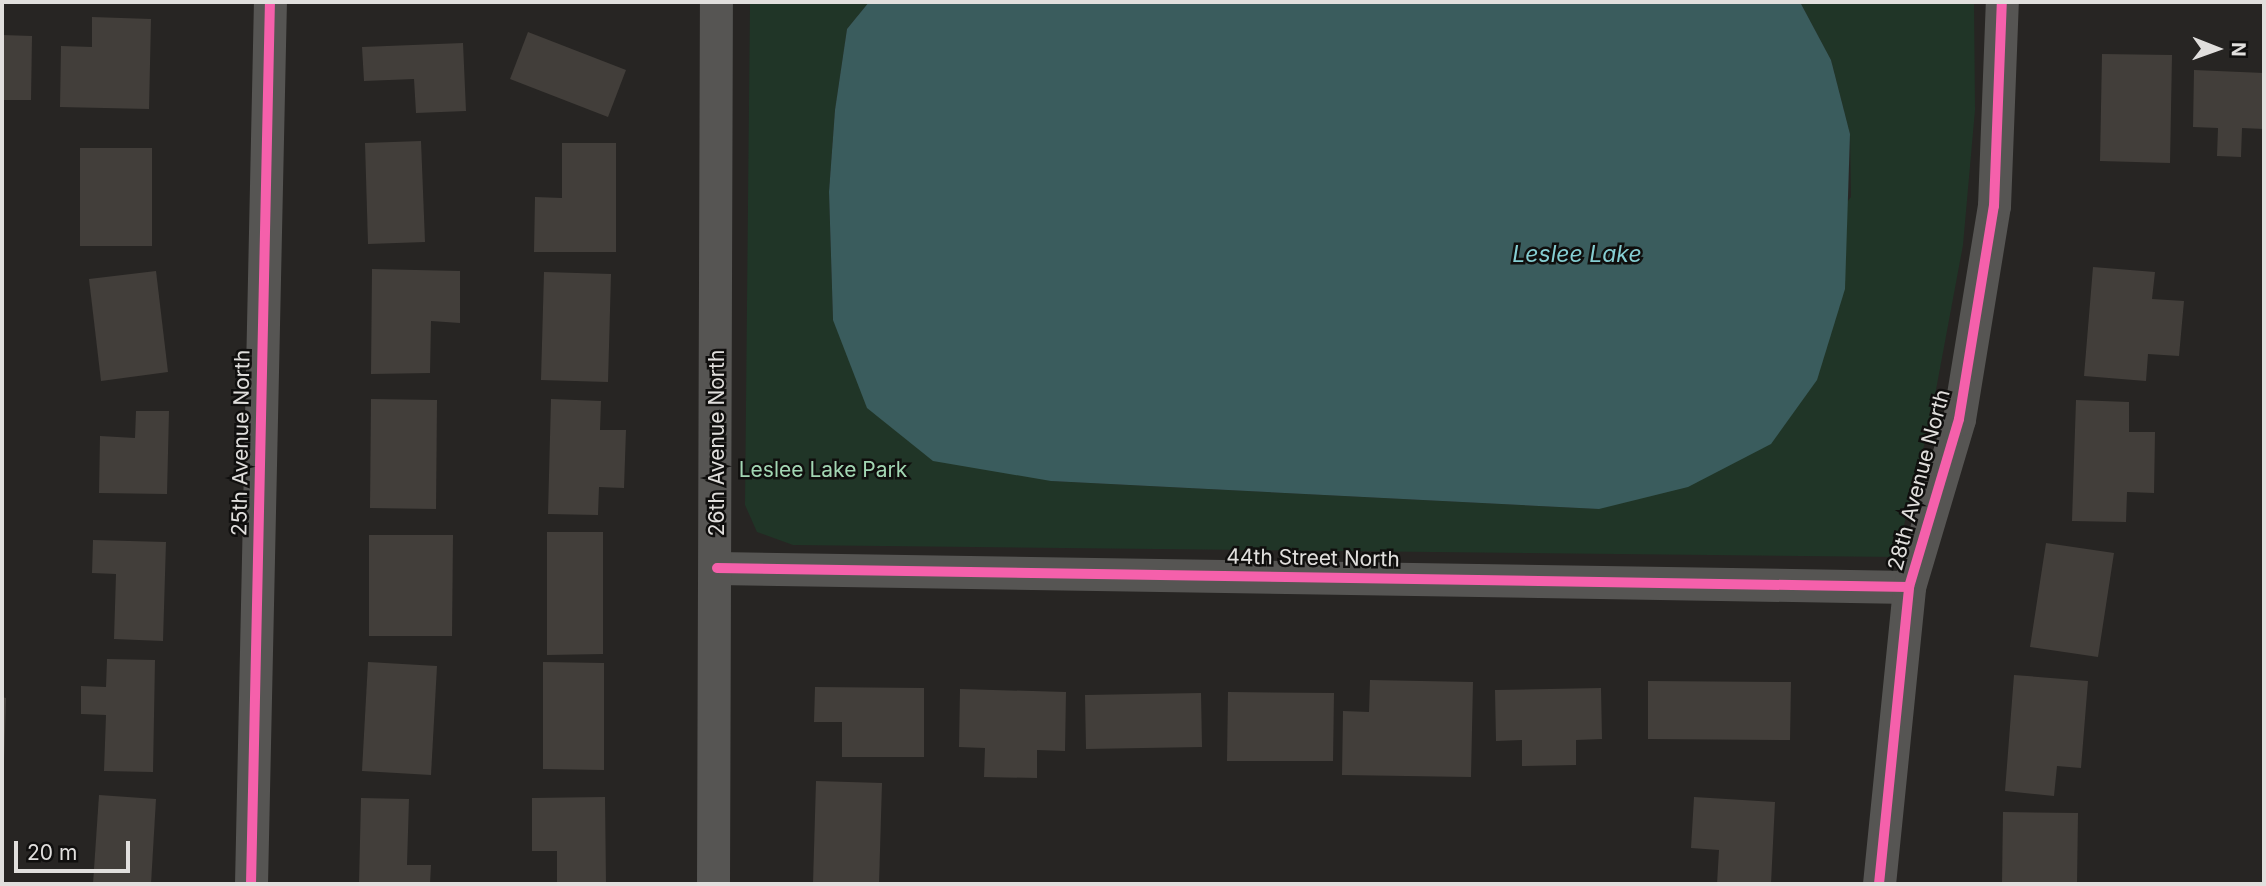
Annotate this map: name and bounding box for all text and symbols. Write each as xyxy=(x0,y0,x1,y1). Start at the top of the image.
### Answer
north arrow xyxy=(2182,14,2252,84)
text: N xyxy=(2227,42,2250,57)
water label: Leslee Lake xyxy=(1512,240,1642,268)
street label: 25th Avenue North xyxy=(227,350,255,536)
street label: 26th Avenue North xyxy=(704,350,730,536)
street label: 28th Avenue North xyxy=(1883,387,1955,573)
park label: Leslee Lake Park xyxy=(739,457,907,483)
street label: 44th Street North xyxy=(1226,544,1400,572)
scale bar xyxy=(18,826,133,870)
text: 20 m xyxy=(27,840,77,865)

